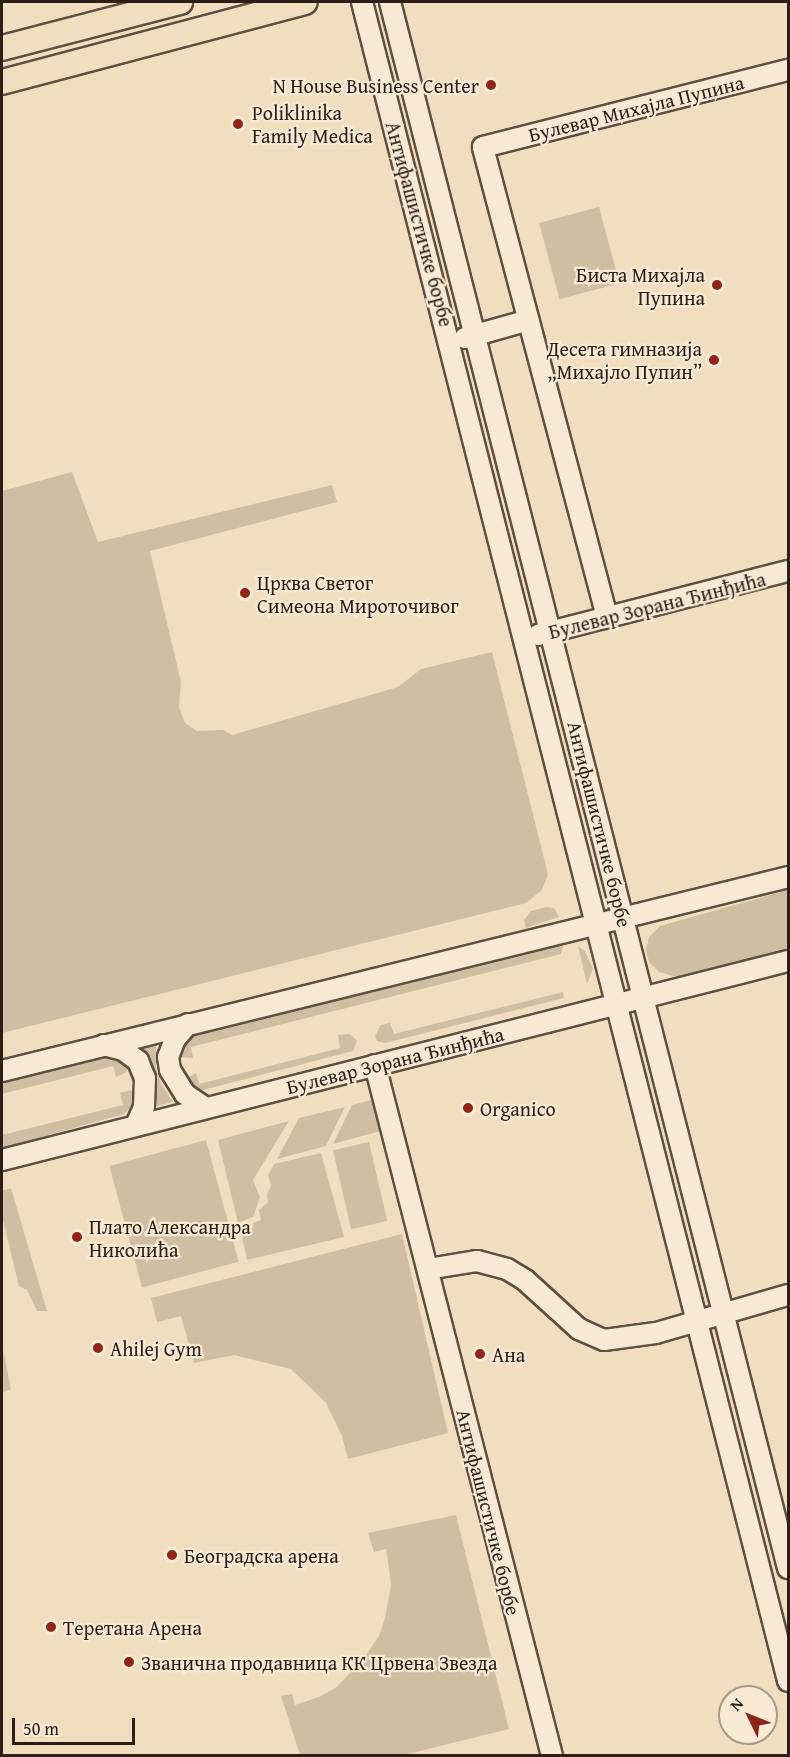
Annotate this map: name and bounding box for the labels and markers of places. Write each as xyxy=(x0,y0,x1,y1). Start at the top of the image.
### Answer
place label: N House Business Center xyxy=(273,73,479,97)
marker: N House Business Center xyxy=(484,78,498,92)
place label: Poliklinika Family Medica xyxy=(252,100,373,147)
marker: Poliklinika Family Medica xyxy=(229,115,247,133)
place label: Биста Михајла Пупина xyxy=(576,262,705,309)
marker: Биста Михајла Пупина xyxy=(710,278,724,292)
place label: Десета гимназија „Михајло Пупин” xyxy=(547,336,702,383)
marker: Десета гимназија „Михајло Пупин” xyxy=(707,353,721,367)
place label: Црква Светог Симеона Мироточивог xyxy=(257,570,459,617)
marker: Црква Светог Симеона Мироточивог xyxy=(238,586,252,600)
place label: Organico xyxy=(480,1096,556,1120)
marker: Organico xyxy=(461,1101,475,1115)
place label: Плато Александра Николића xyxy=(89,1214,251,1261)
marker: Плато Александра Николића xyxy=(70,1230,84,1244)
place label: Ahilej Gym xyxy=(110,1336,202,1360)
marker: Ahilej Gym xyxy=(91,1341,105,1355)
place label: Ана xyxy=(492,1342,525,1366)
marker: Ана xyxy=(473,1347,487,1361)
place label: Београдска арена xyxy=(184,1543,339,1567)
marker: Београдска арена xyxy=(165,1548,179,1562)
place label: Теретана Арена xyxy=(63,1615,202,1639)
marker: Теретана Арена xyxy=(44,1620,58,1634)
place label: Званична продавница КК Црвена Звезда xyxy=(141,1650,497,1674)
marker: Званична продавница КК Црвена Звезда xyxy=(122,1655,136,1669)

